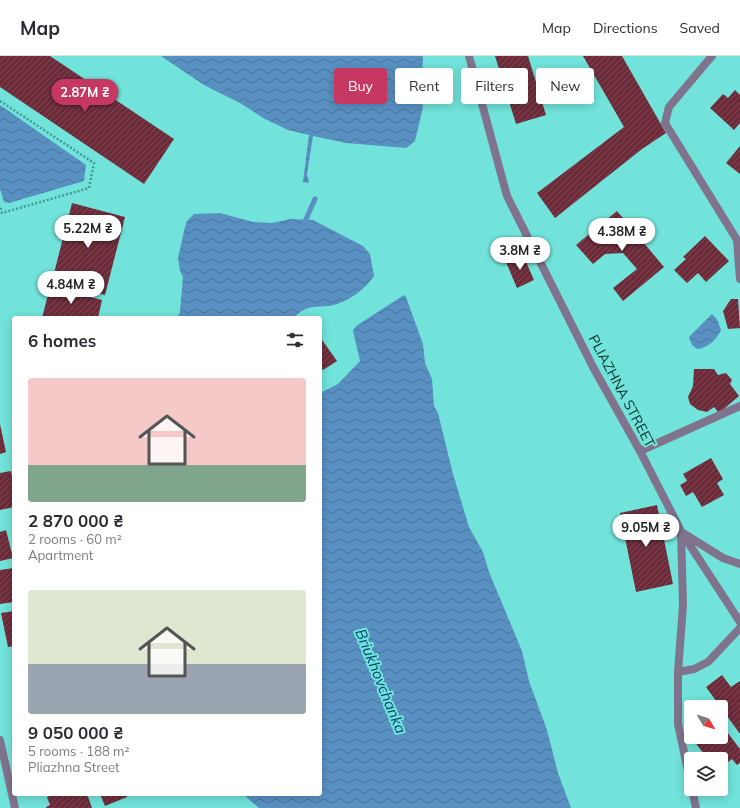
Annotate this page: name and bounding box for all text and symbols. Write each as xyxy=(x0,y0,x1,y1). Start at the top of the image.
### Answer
text: Map xyxy=(20,16,60,40)
text: Map xyxy=(542,19,571,37)
text: Directions xyxy=(593,19,658,37)
text: Saved xyxy=(680,19,720,37)
chip: Buy xyxy=(334,68,387,104)
chip: Rent xyxy=(395,68,453,104)
chip: Filters xyxy=(461,68,528,104)
chip: New xyxy=(536,68,594,104)
pin: 2.87M ₴ xyxy=(48,79,122,113)
text: 2.87M ₴ xyxy=(60,84,110,100)
pin: 5.22M ₴ xyxy=(51,215,125,249)
pin: 4.38M ₴ xyxy=(585,218,659,252)
text: 5.22M ₴ xyxy=(63,220,113,236)
text: 4.38M ₴ xyxy=(597,223,647,239)
pin: 3.8M ₴ xyxy=(487,237,553,271)
text: 3.8M ₴ xyxy=(499,242,541,258)
pin: 4.84M ₴ xyxy=(34,271,108,305)
text: 4.84M ₴ xyxy=(46,276,96,292)
icon: filters xyxy=(284,329,306,351)
text: 6 homes xyxy=(28,330,96,351)
street label: PLIAZHNA STREET xyxy=(585,331,660,451)
icon: home xyxy=(131,404,203,476)
text: 2 870 000 ₴ xyxy=(28,510,124,531)
pin: 9.05M ₴ xyxy=(609,514,683,548)
text: 9.05M ₴ xyxy=(621,519,671,535)
text: 2 rooms · 60 m² xyxy=(28,531,122,547)
text: Apartment xyxy=(28,547,93,563)
icon: home xyxy=(131,616,203,688)
water label: Briukhovchanka xyxy=(351,626,411,736)
north arrow xyxy=(684,700,728,744)
map controls xyxy=(684,700,728,796)
text: 9 050 000 ₴ xyxy=(28,722,124,743)
text: 5 rooms · 188 m² xyxy=(28,743,129,759)
button: layers xyxy=(684,752,728,796)
text: Pliazhna Street xyxy=(28,759,120,775)

